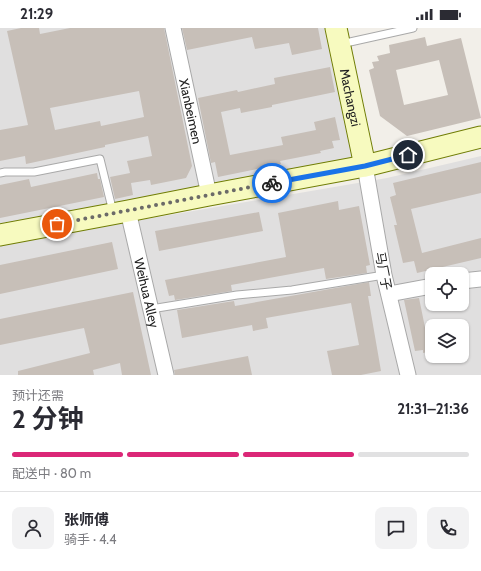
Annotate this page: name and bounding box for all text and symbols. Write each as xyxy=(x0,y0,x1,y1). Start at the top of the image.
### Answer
text: 21:29 xyxy=(20,5,53,23)
street label: Machangzi xyxy=(337,67,364,128)
street label: Xianbeimen xyxy=(176,77,206,145)
pin xyxy=(391,138,425,172)
icon: home xyxy=(397,144,419,166)
courier xyxy=(252,163,292,203)
icon: bike xyxy=(261,172,283,194)
pin xyxy=(40,207,74,241)
icon: bag xyxy=(46,213,68,235)
street label: 马厂子 xyxy=(372,250,396,292)
street label: Weihua Alley xyxy=(131,256,163,330)
map controls xyxy=(425,267,469,363)
button: locate xyxy=(425,267,469,311)
button: layers xyxy=(425,319,469,363)
text: 预计还需 xyxy=(12,387,64,403)
text: 21:31–21:36 xyxy=(397,400,469,418)
text: 2 分钟 xyxy=(12,403,84,435)
text: 配送中 · 80 m xyxy=(12,465,91,481)
button: person xyxy=(12,507,54,549)
button: chat xyxy=(375,507,417,549)
button: phone xyxy=(427,507,469,549)
text: 张师傅 xyxy=(64,511,109,529)
text: 骑手 · 4.4 xyxy=(64,531,116,547)

